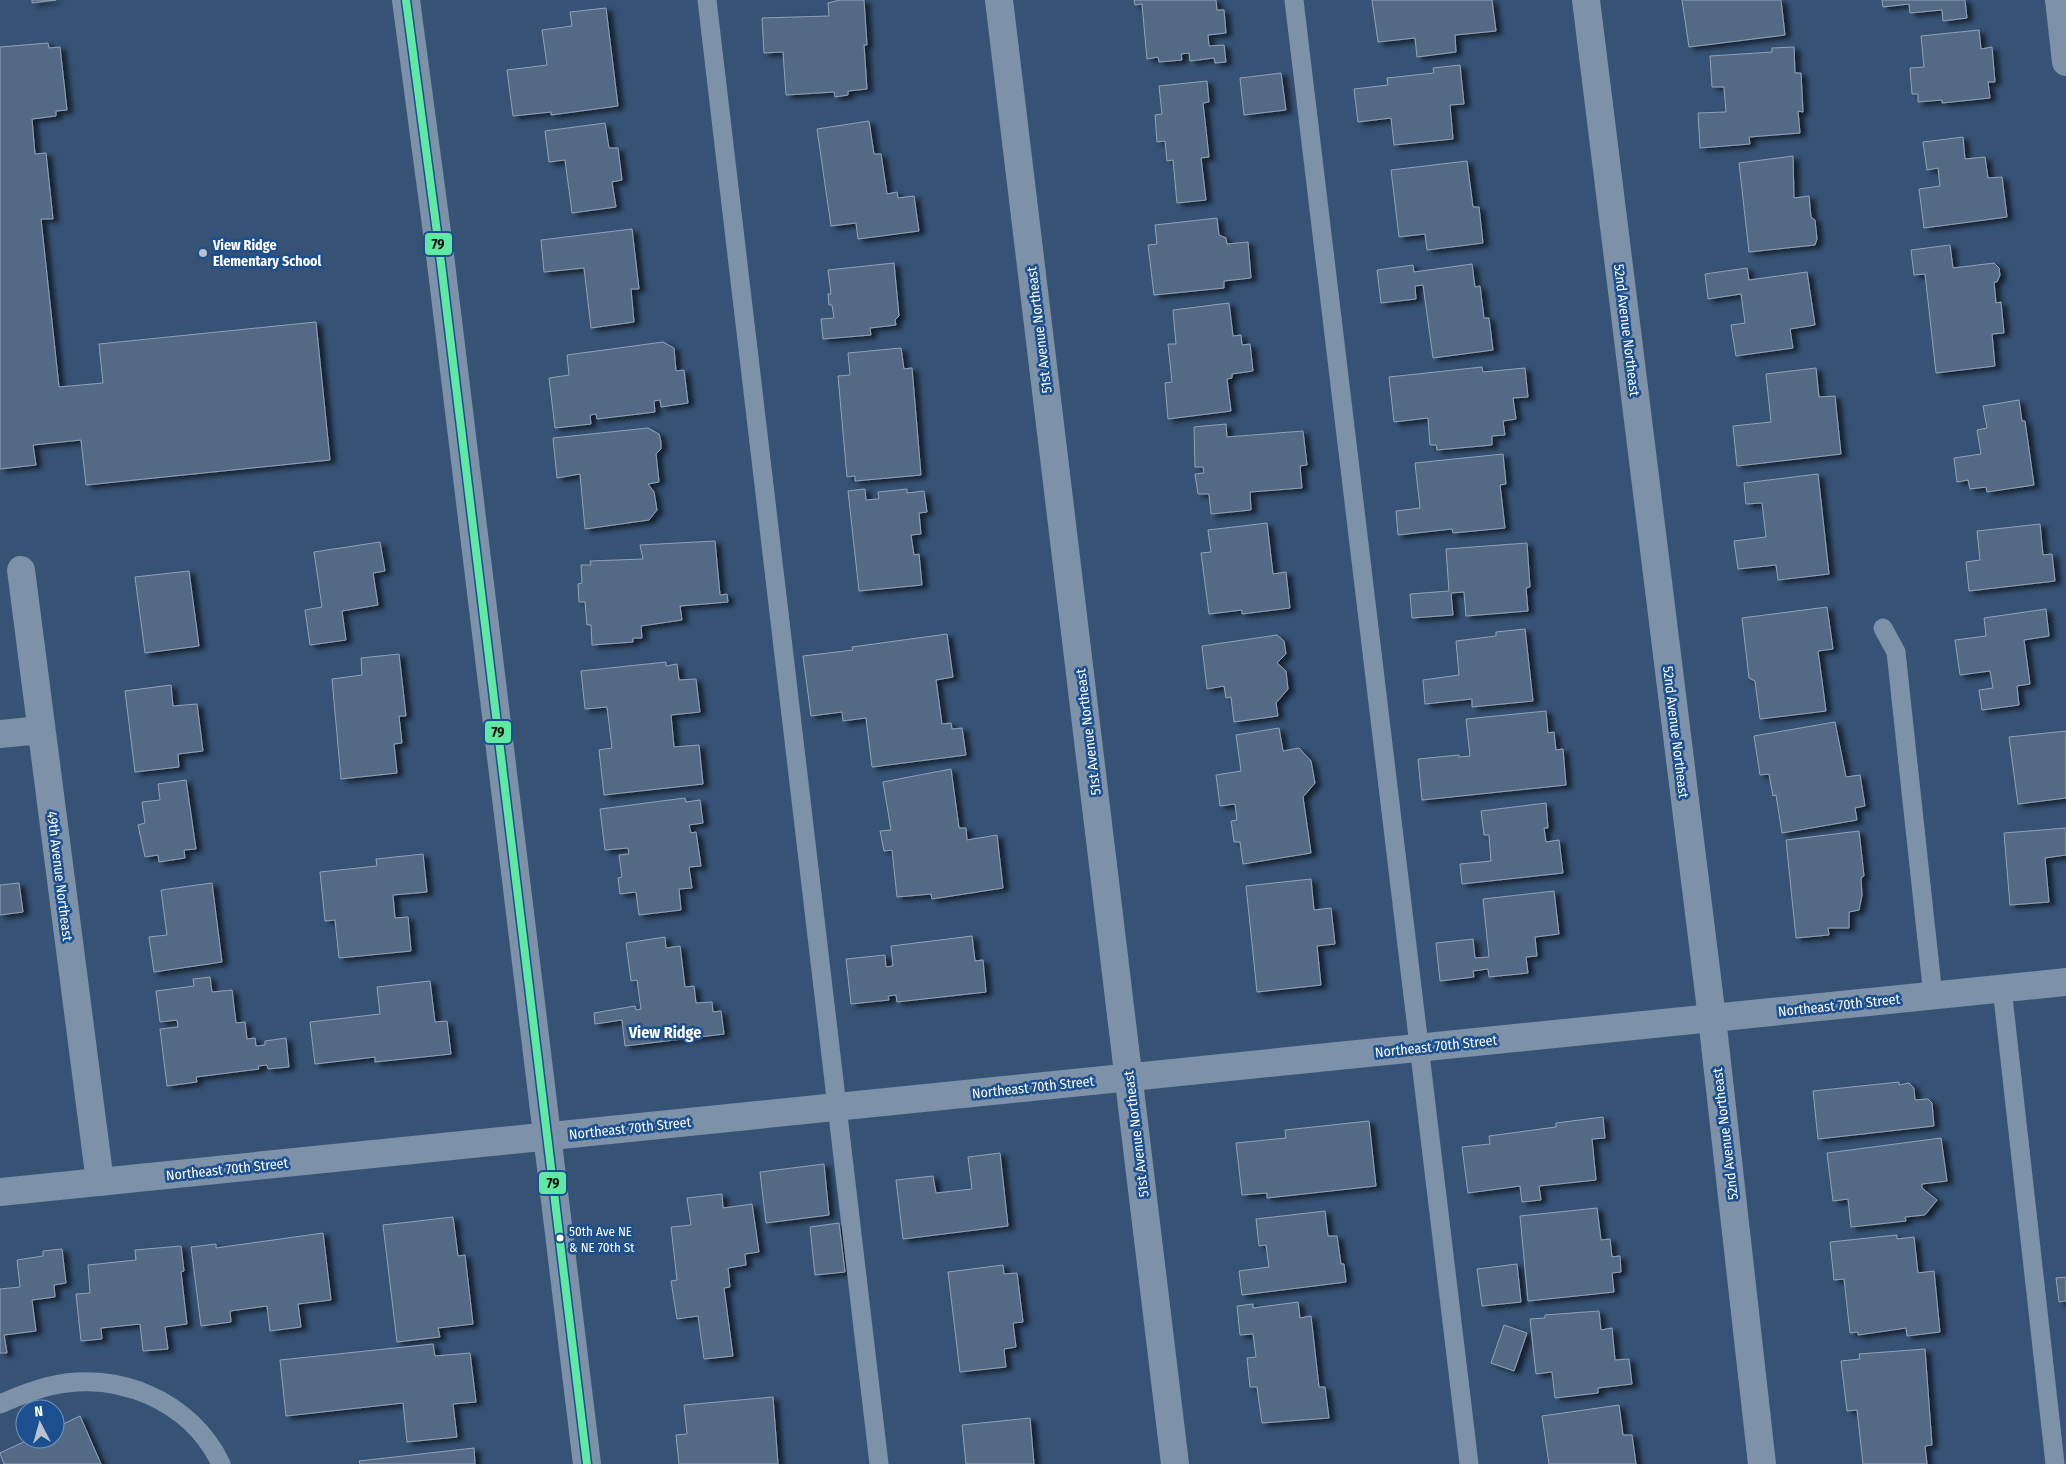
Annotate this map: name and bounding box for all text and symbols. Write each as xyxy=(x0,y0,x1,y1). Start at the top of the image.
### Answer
line badge: 79 xyxy=(424,232,453,256)
text: 79 xyxy=(431,236,445,253)
place label: View Ridge Elementary School xyxy=(212,237,322,270)
marker: View Ridge Elementary School xyxy=(197,247,209,259)
street label: 52nd Avenue Northeast xyxy=(1610,263,1643,397)
street label: 51st Avenue Northeast xyxy=(1023,265,1056,394)
street label: 52nd Avenue Northeast xyxy=(1659,665,1692,799)
street label: 51st Avenue Northeast xyxy=(1072,667,1105,796)
line badge: 79 xyxy=(484,720,512,744)
text: 79 xyxy=(491,724,505,741)
street label: 49th Avenue Northeast xyxy=(43,810,76,942)
street label: Northeast 70th Street xyxy=(1777,991,1901,1020)
district label: View Ridge xyxy=(628,1023,701,1042)
street label: Northeast 70th Street xyxy=(1374,1032,1498,1061)
street label: 52nd Avenue Northeast xyxy=(1709,1067,1742,1201)
street label: 51st Avenue Northeast xyxy=(1120,1069,1153,1198)
street label: Northeast 70th Street xyxy=(971,1073,1095,1102)
street label: Northeast 70th Street xyxy=(568,1114,692,1143)
street label: Northeast 70th Street xyxy=(165,1155,289,1184)
line badge: 79 xyxy=(538,1171,567,1195)
text: 79 xyxy=(546,1175,560,1192)
place label: 50th Ave NE & NE 70th St xyxy=(569,1224,635,1255)
marker: 50th Ave NE & NE 70th St xyxy=(555,1233,565,1243)
north arrow xyxy=(15,1399,65,1449)
text: N xyxy=(34,1403,44,1420)

